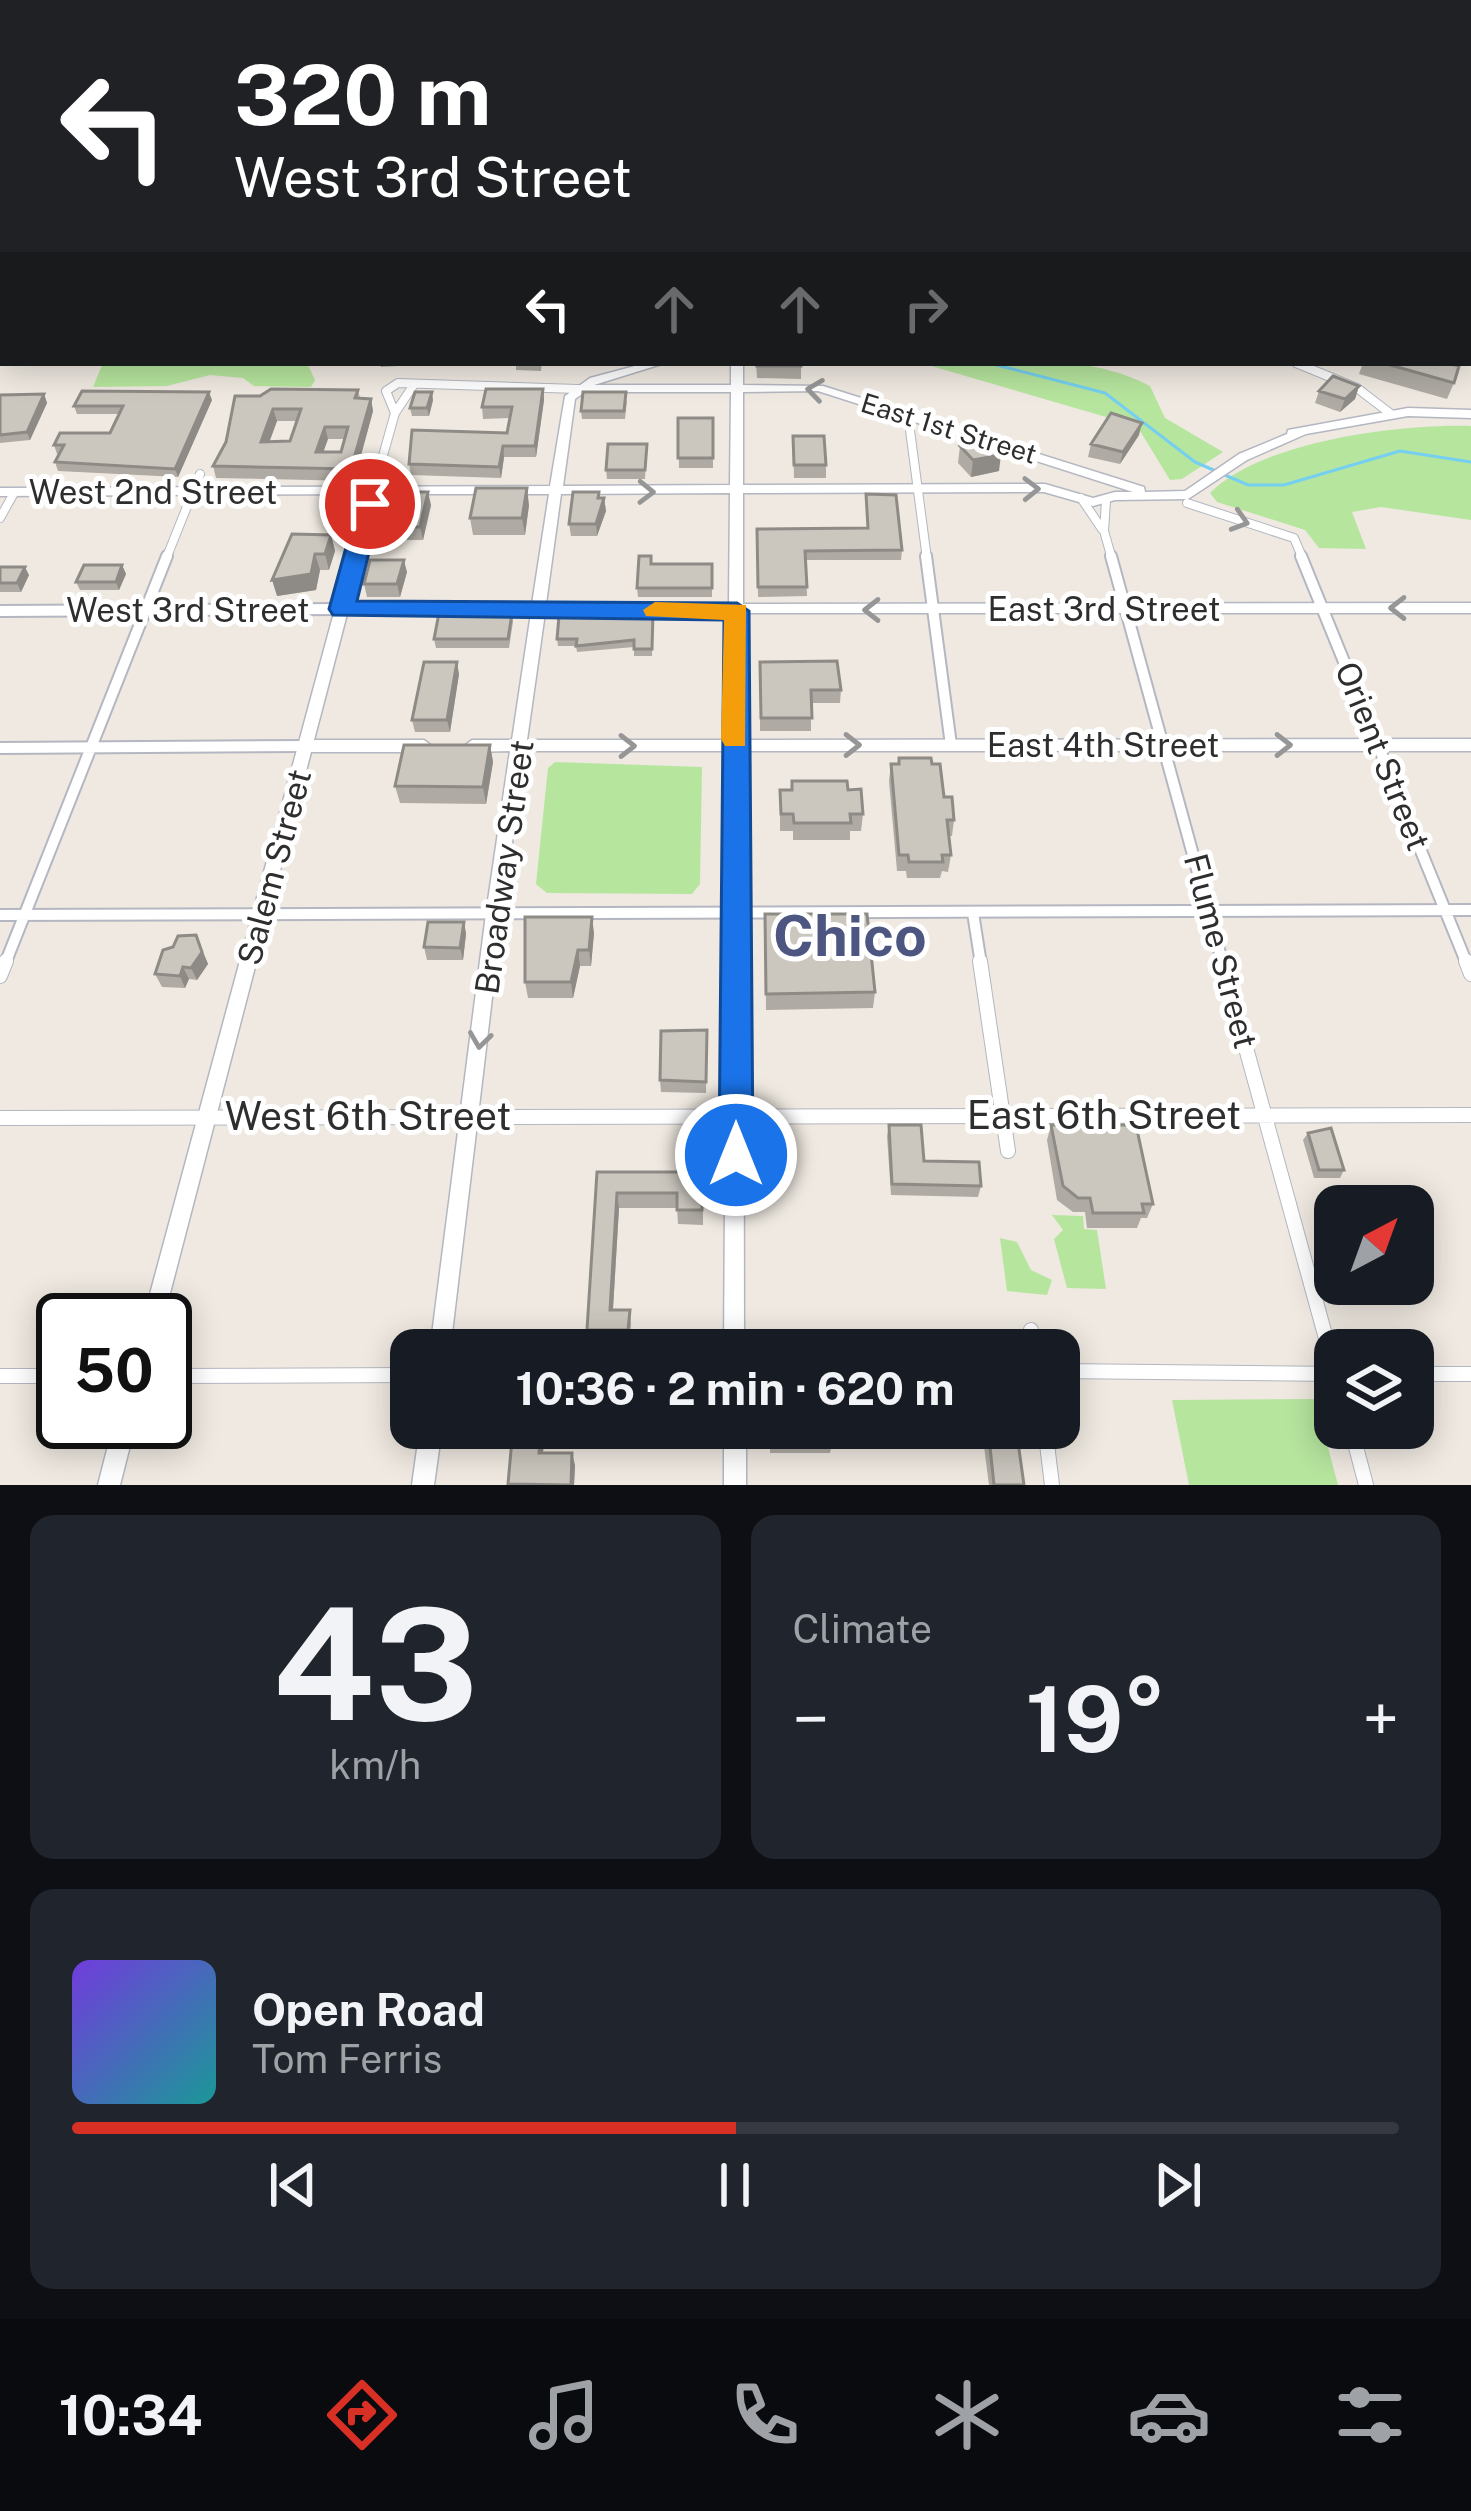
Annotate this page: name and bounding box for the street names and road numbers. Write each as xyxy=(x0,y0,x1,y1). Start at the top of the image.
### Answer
street label: East 1st Street xyxy=(857,386,1041,470)
street label: West 2nd Street xyxy=(29,473,277,511)
street label: East 3rd Street xyxy=(987,590,1221,628)
street label: West 3rd Street xyxy=(66,591,310,629)
street label: Orient Street xyxy=(1328,656,1438,856)
street label: East 4th Street xyxy=(987,726,1219,764)
street label: Broadway Street xyxy=(467,738,541,996)
street label: Salem Street xyxy=(230,765,318,969)
street label: Flume Street xyxy=(1177,850,1265,1052)
street label: East 6th Street xyxy=(967,1092,1241,1138)
street label: West 6th Street xyxy=(225,1093,511,1139)

